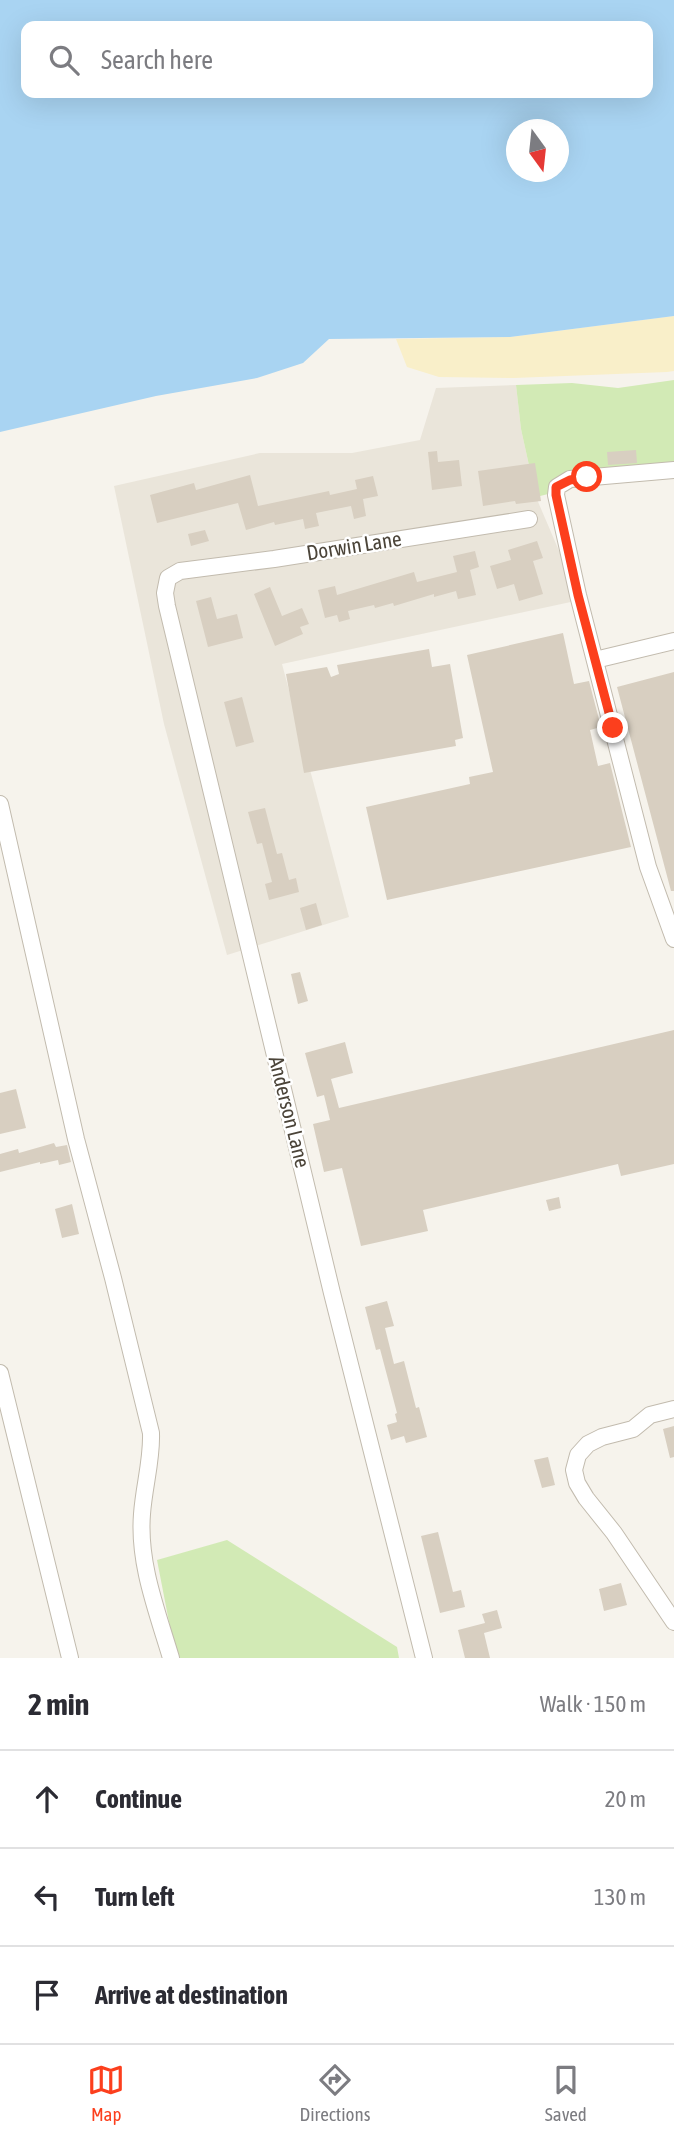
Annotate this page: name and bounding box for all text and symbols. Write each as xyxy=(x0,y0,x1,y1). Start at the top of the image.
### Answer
search box xyxy=(21,21,653,98)
icon: search xyxy=(45,41,83,79)
text: Search here xyxy=(101,45,213,75)
north arrow xyxy=(506,119,569,182)
route start xyxy=(571,461,602,492)
street label: Dorwin Lane xyxy=(305,526,403,564)
route end xyxy=(597,712,628,743)
street label: Anderson Lane xyxy=(265,1053,315,1170)
text: 2 min xyxy=(28,1687,89,1721)
text: Walk · 150 m xyxy=(540,1691,646,1717)
icon: ahead xyxy=(28,1780,66,1818)
text: Continue xyxy=(95,1784,182,1814)
text: 20 m xyxy=(605,1786,646,1812)
icon: left xyxy=(28,1878,66,1916)
text: Turn left xyxy=(95,1882,175,1912)
text: 130 m xyxy=(594,1884,646,1910)
icon: arrive xyxy=(28,1976,66,2014)
text: Arrive at destination xyxy=(95,1980,288,2010)
tab: Map xyxy=(87,2061,125,2125)
tab: Directions xyxy=(300,2061,370,2125)
tab: Saved xyxy=(545,2061,587,2125)

